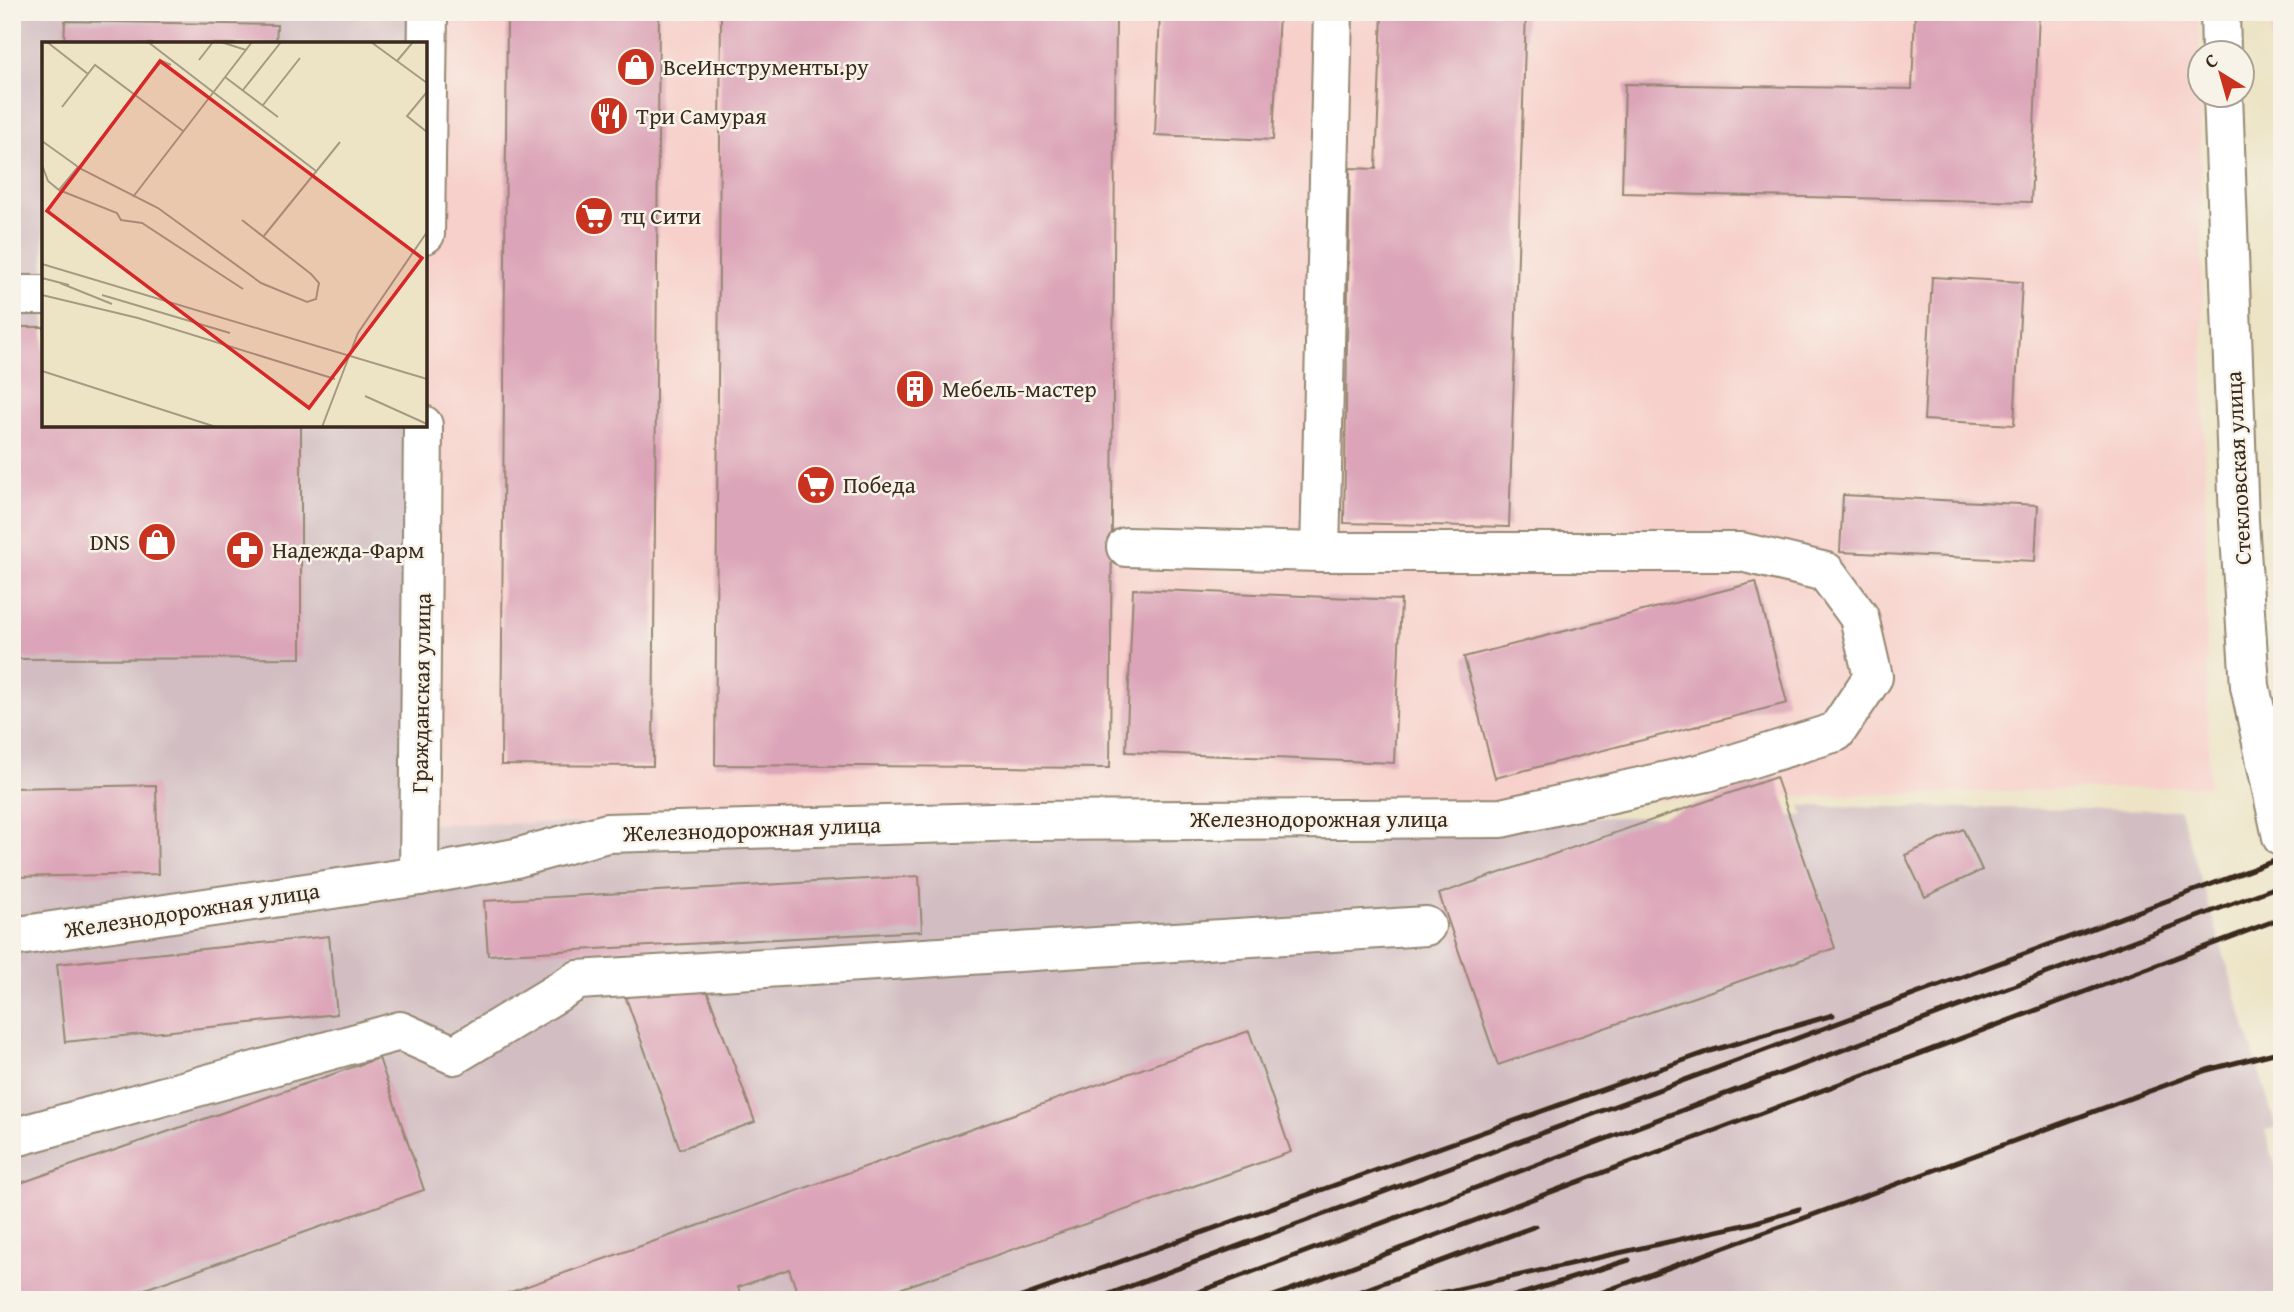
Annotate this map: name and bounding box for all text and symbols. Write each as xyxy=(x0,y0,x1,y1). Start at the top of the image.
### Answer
north arrow xyxy=(2186,38,2256,108)
inset map xyxy=(42,42,427,427)
shop icon: ВсеИнструменты.ру xyxy=(615,46,657,88)
text: С xyxy=(2198,46,2224,75)
place label: ВсеИнструменты.ру xyxy=(663,50,869,83)
restaurant icon: Три Самурая xyxy=(588,95,630,137)
place label: Три Самурая xyxy=(636,99,767,132)
supermarket icon: тц Сити xyxy=(573,195,615,237)
place label: тц Сити xyxy=(621,199,702,232)
building icon: Мебель-мастер xyxy=(894,368,936,410)
street label: Стекловская улица xyxy=(2216,370,2259,566)
place label: Мебель-мастер xyxy=(942,372,1097,405)
supermarket icon: Победа xyxy=(795,464,837,506)
place label: Победа xyxy=(843,468,916,501)
shop icon: DNS xyxy=(136,521,178,563)
place label: DNS xyxy=(90,525,130,558)
pharmacy icon: Надежда-Фарм xyxy=(224,529,266,571)
place label: Надежда-Фарм xyxy=(272,533,424,566)
street label: Гражданская улица xyxy=(402,593,439,793)
street label: Железнодорожная улица xyxy=(1189,802,1448,835)
street label: Железнодорожная улица xyxy=(621,808,882,850)
street label: Железнодорожная улица xyxy=(61,873,322,946)

